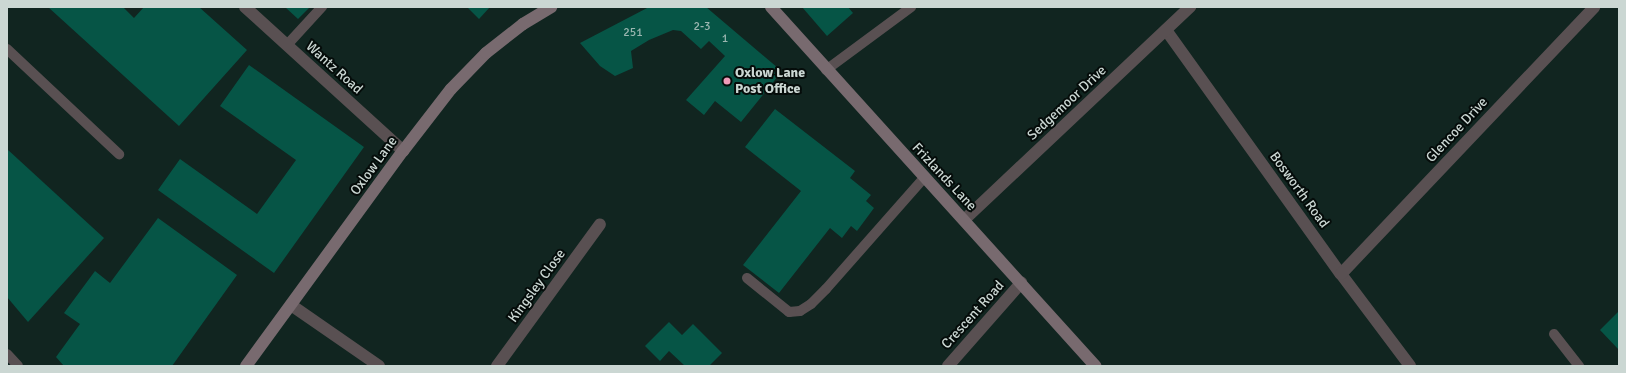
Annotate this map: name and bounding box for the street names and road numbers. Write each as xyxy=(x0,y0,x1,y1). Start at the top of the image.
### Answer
street label: Wantz Road xyxy=(302,38,366,98)
street label: Sedgemoor Drive xyxy=(1024,62,1110,144)
street label: Glencoe Drive xyxy=(1423,94,1491,166)
street label: Oxlow Lane xyxy=(347,133,401,199)
street label: Frizlands Lane xyxy=(908,140,980,214)
street label: Bosworth Road xyxy=(1266,149,1332,231)
street label: Kingsley Close xyxy=(505,246,569,326)
street label: Crescent Road xyxy=(938,278,1008,352)

